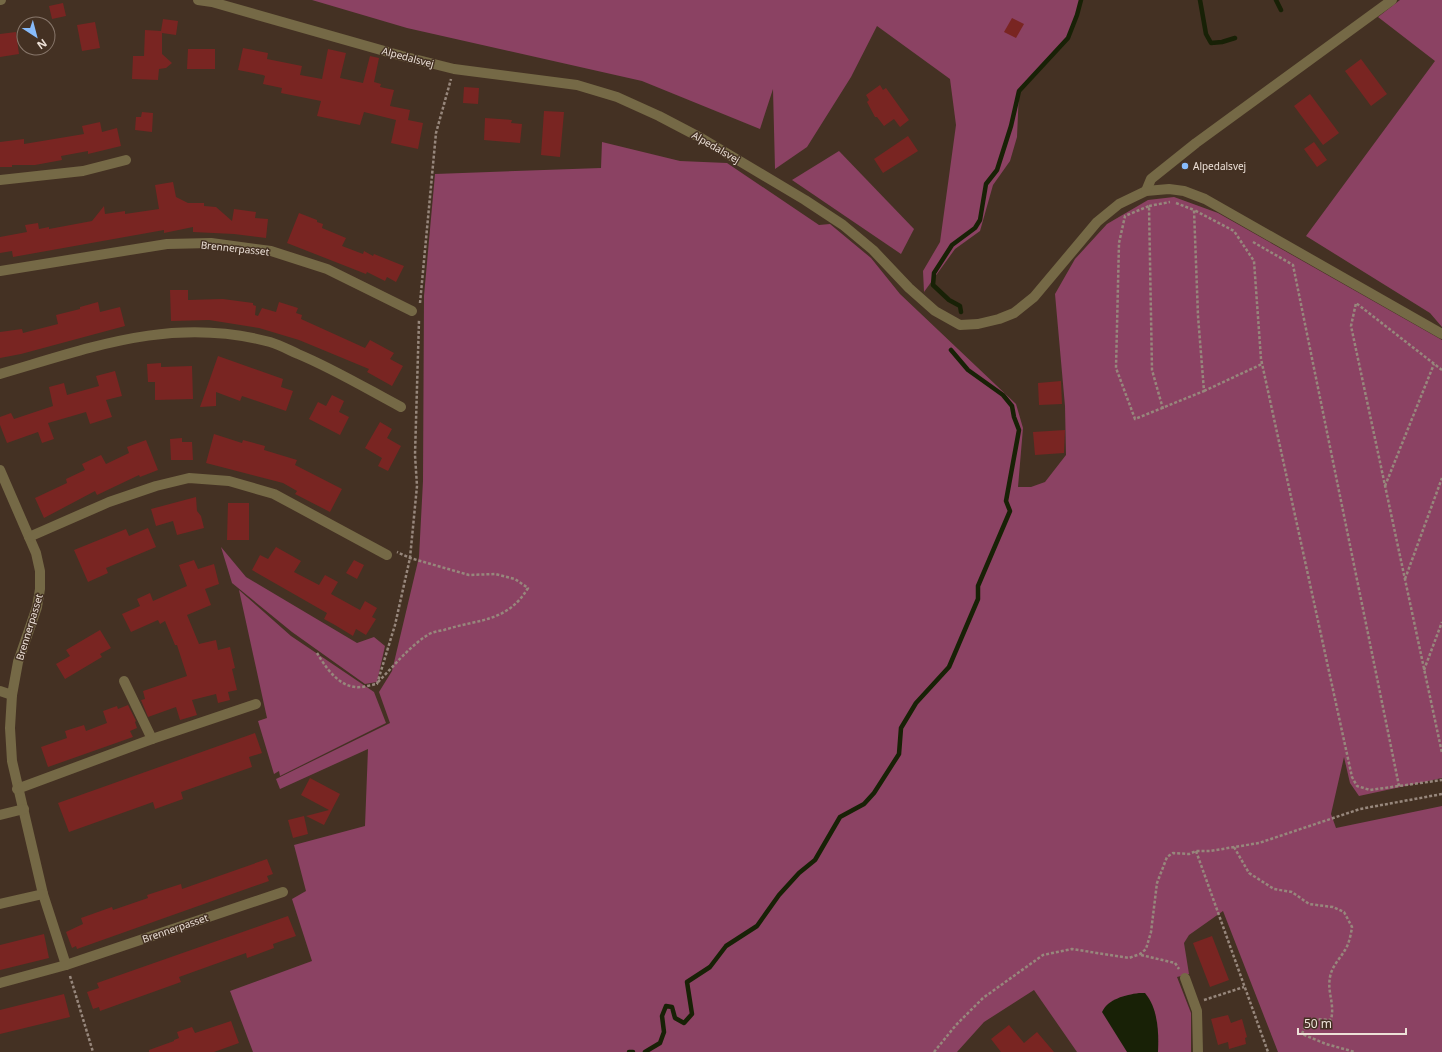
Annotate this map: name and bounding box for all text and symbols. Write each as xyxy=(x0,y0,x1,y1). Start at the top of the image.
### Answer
north arrow xyxy=(16,16,56,56)
text: N xyxy=(34,36,50,53)
street label: Alpedalsvej xyxy=(380,43,436,71)
street label: Alpedalsvej xyxy=(689,128,743,166)
place label: Alpedalsvej xyxy=(1193,159,1246,173)
marker: Alpedalsvej xyxy=(1180,161,1190,171)
street label: Brennerpasset xyxy=(200,237,270,259)
street label: Brennerpasset xyxy=(12,592,46,662)
street label: Brennerpasset xyxy=(140,910,210,946)
scale bar xyxy=(1298,1010,1406,1036)
text: 50 m xyxy=(1304,1015,1332,1032)

